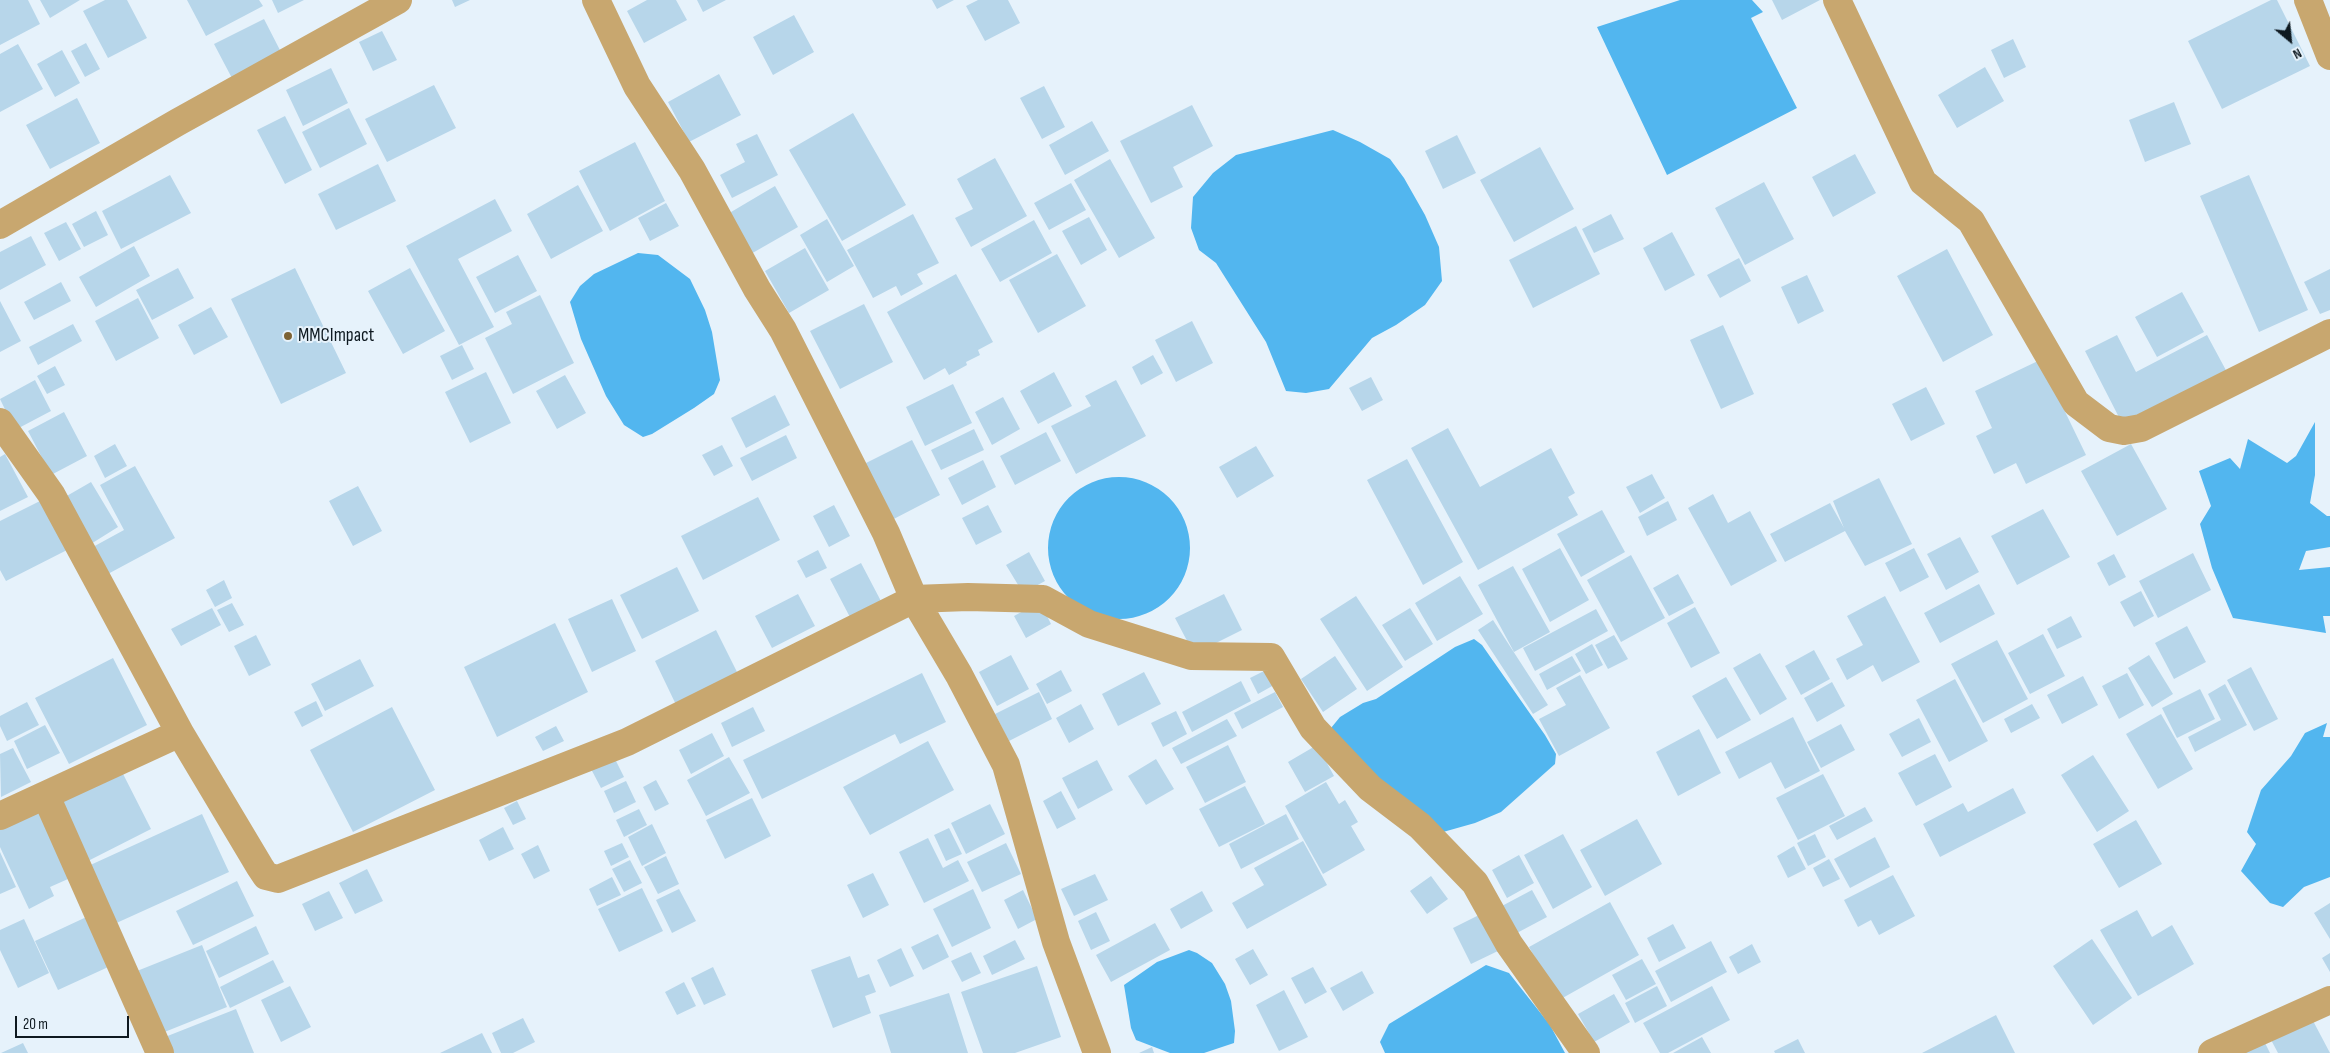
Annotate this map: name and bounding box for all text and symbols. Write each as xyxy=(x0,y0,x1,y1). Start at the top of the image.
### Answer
north arrow xyxy=(2265,15,2315,65)
text: N xyxy=(2290,44,2305,63)
place label: MMCImpact xyxy=(298,325,374,347)
marker: MMCImpact xyxy=(282,330,294,342)
scale bar xyxy=(18,1006,131,1038)
text: 20 m xyxy=(23,1015,48,1034)

